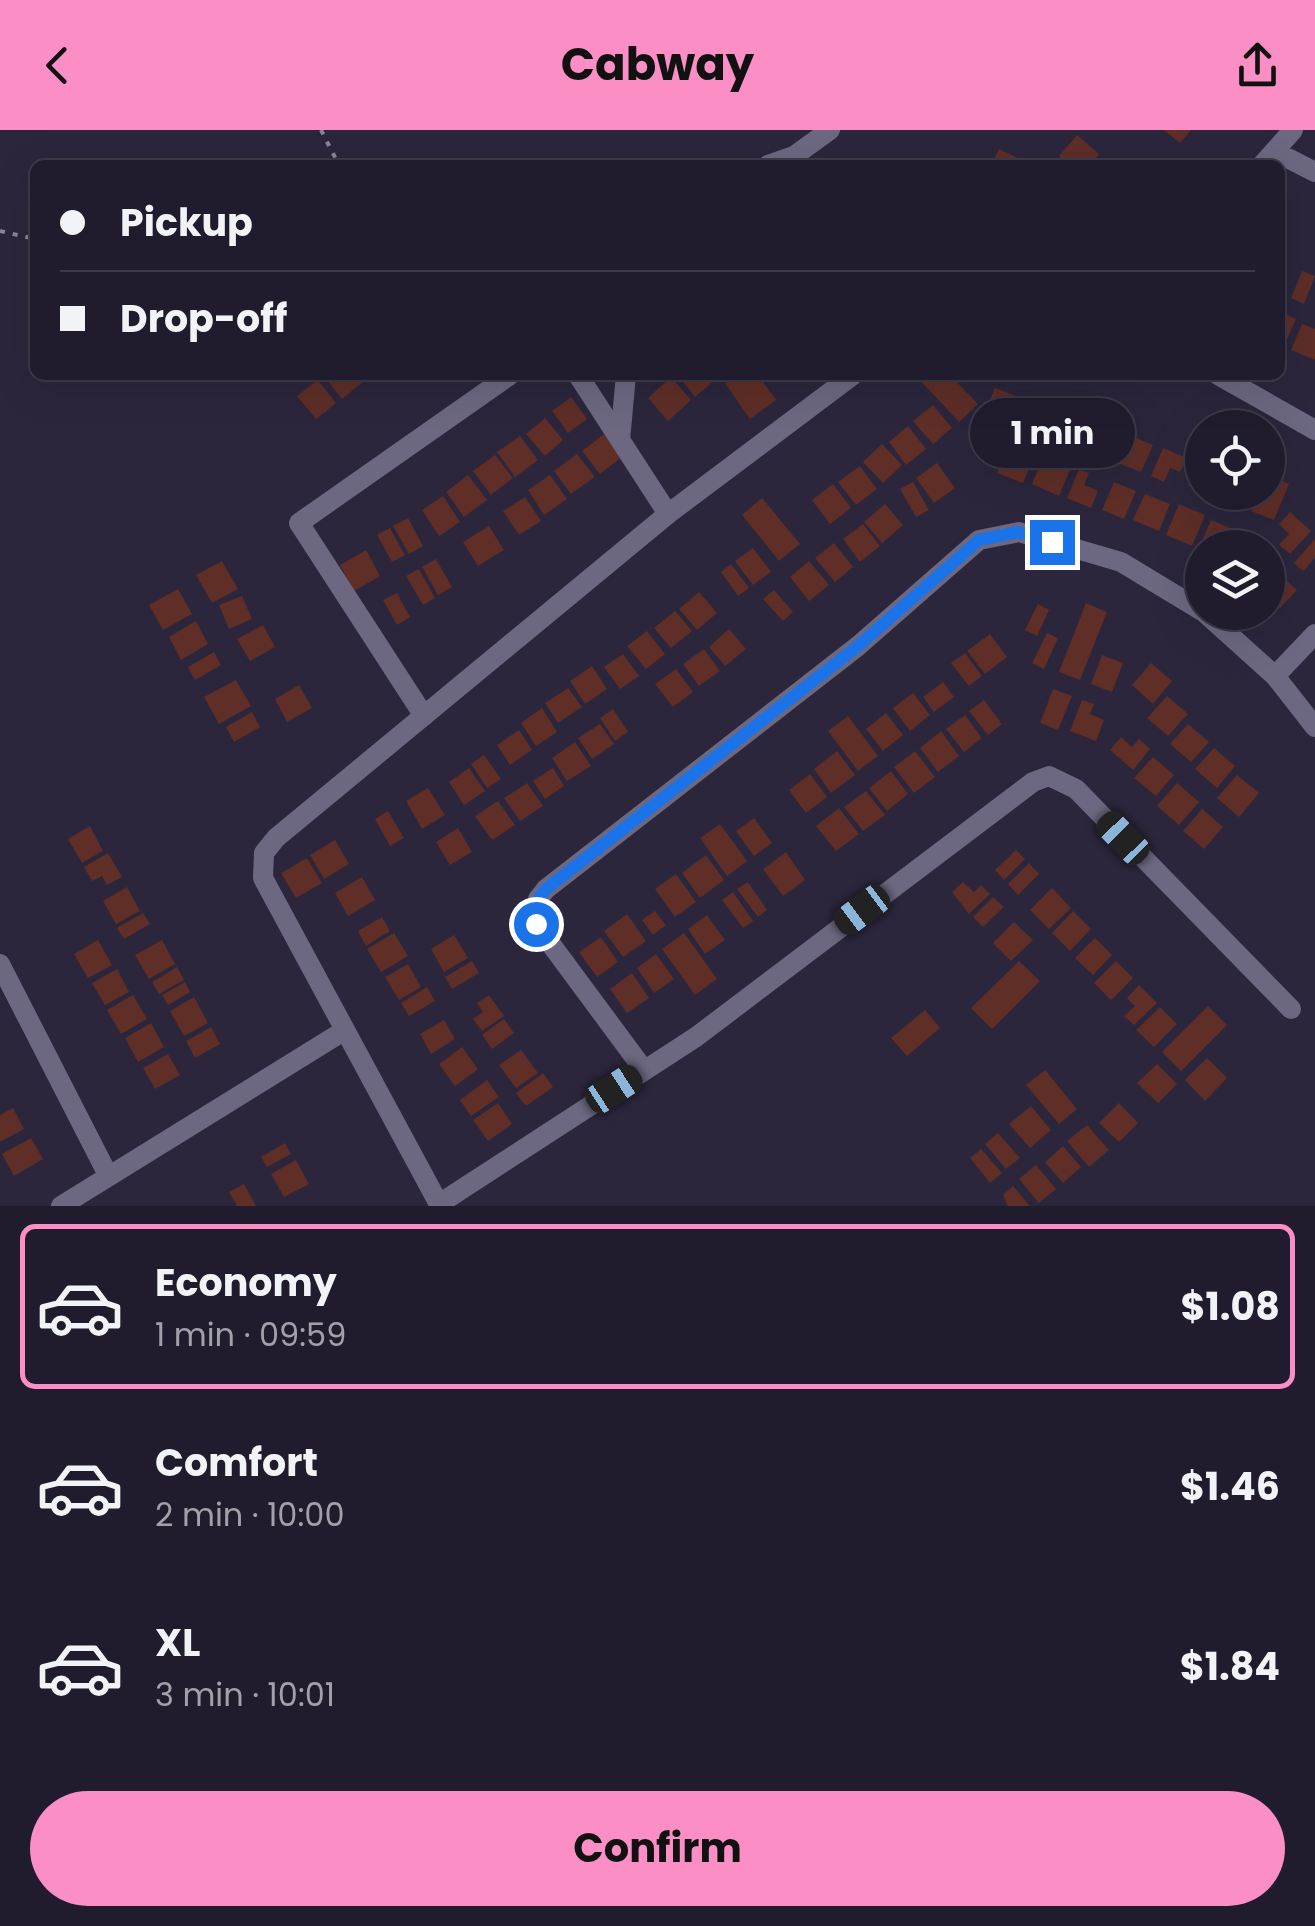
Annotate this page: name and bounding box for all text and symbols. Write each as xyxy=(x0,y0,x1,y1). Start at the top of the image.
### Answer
text: Cabway xyxy=(561,33,754,96)
icon: back xyxy=(30,38,85,93)
icon: share xyxy=(1230,38,1285,93)
text: Pickup xyxy=(120,196,253,249)
text: Drop-off xyxy=(120,292,288,345)
callout: 1 min xyxy=(970,397,1134,467)
text: 1 min xyxy=(1011,410,1094,455)
map controls xyxy=(1185,410,1285,630)
button: locate xyxy=(1185,410,1285,510)
route end xyxy=(1030,520,1075,565)
button: layers xyxy=(1185,530,1285,630)
car xyxy=(1091,806,1155,870)
car xyxy=(829,880,895,940)
route start xyxy=(514,902,559,947)
car xyxy=(581,1060,647,1118)
text: Economy xyxy=(155,1256,337,1309)
icon: car xyxy=(35,1262,125,1352)
text: $1.08 xyxy=(1181,1280,1280,1333)
text: 1 min · 09:59 xyxy=(155,1312,346,1357)
text: Comfort xyxy=(155,1436,318,1489)
icon: car xyxy=(35,1442,125,1532)
text: $1.46 xyxy=(1180,1460,1280,1513)
text: 2 min · 10:00 xyxy=(155,1492,344,1537)
text: XL xyxy=(155,1616,200,1669)
icon: car xyxy=(35,1622,125,1712)
text: $1.84 xyxy=(1180,1640,1280,1693)
text: 3 min · 10:01 xyxy=(155,1672,335,1717)
button: Confirm xyxy=(30,1791,1285,1906)

